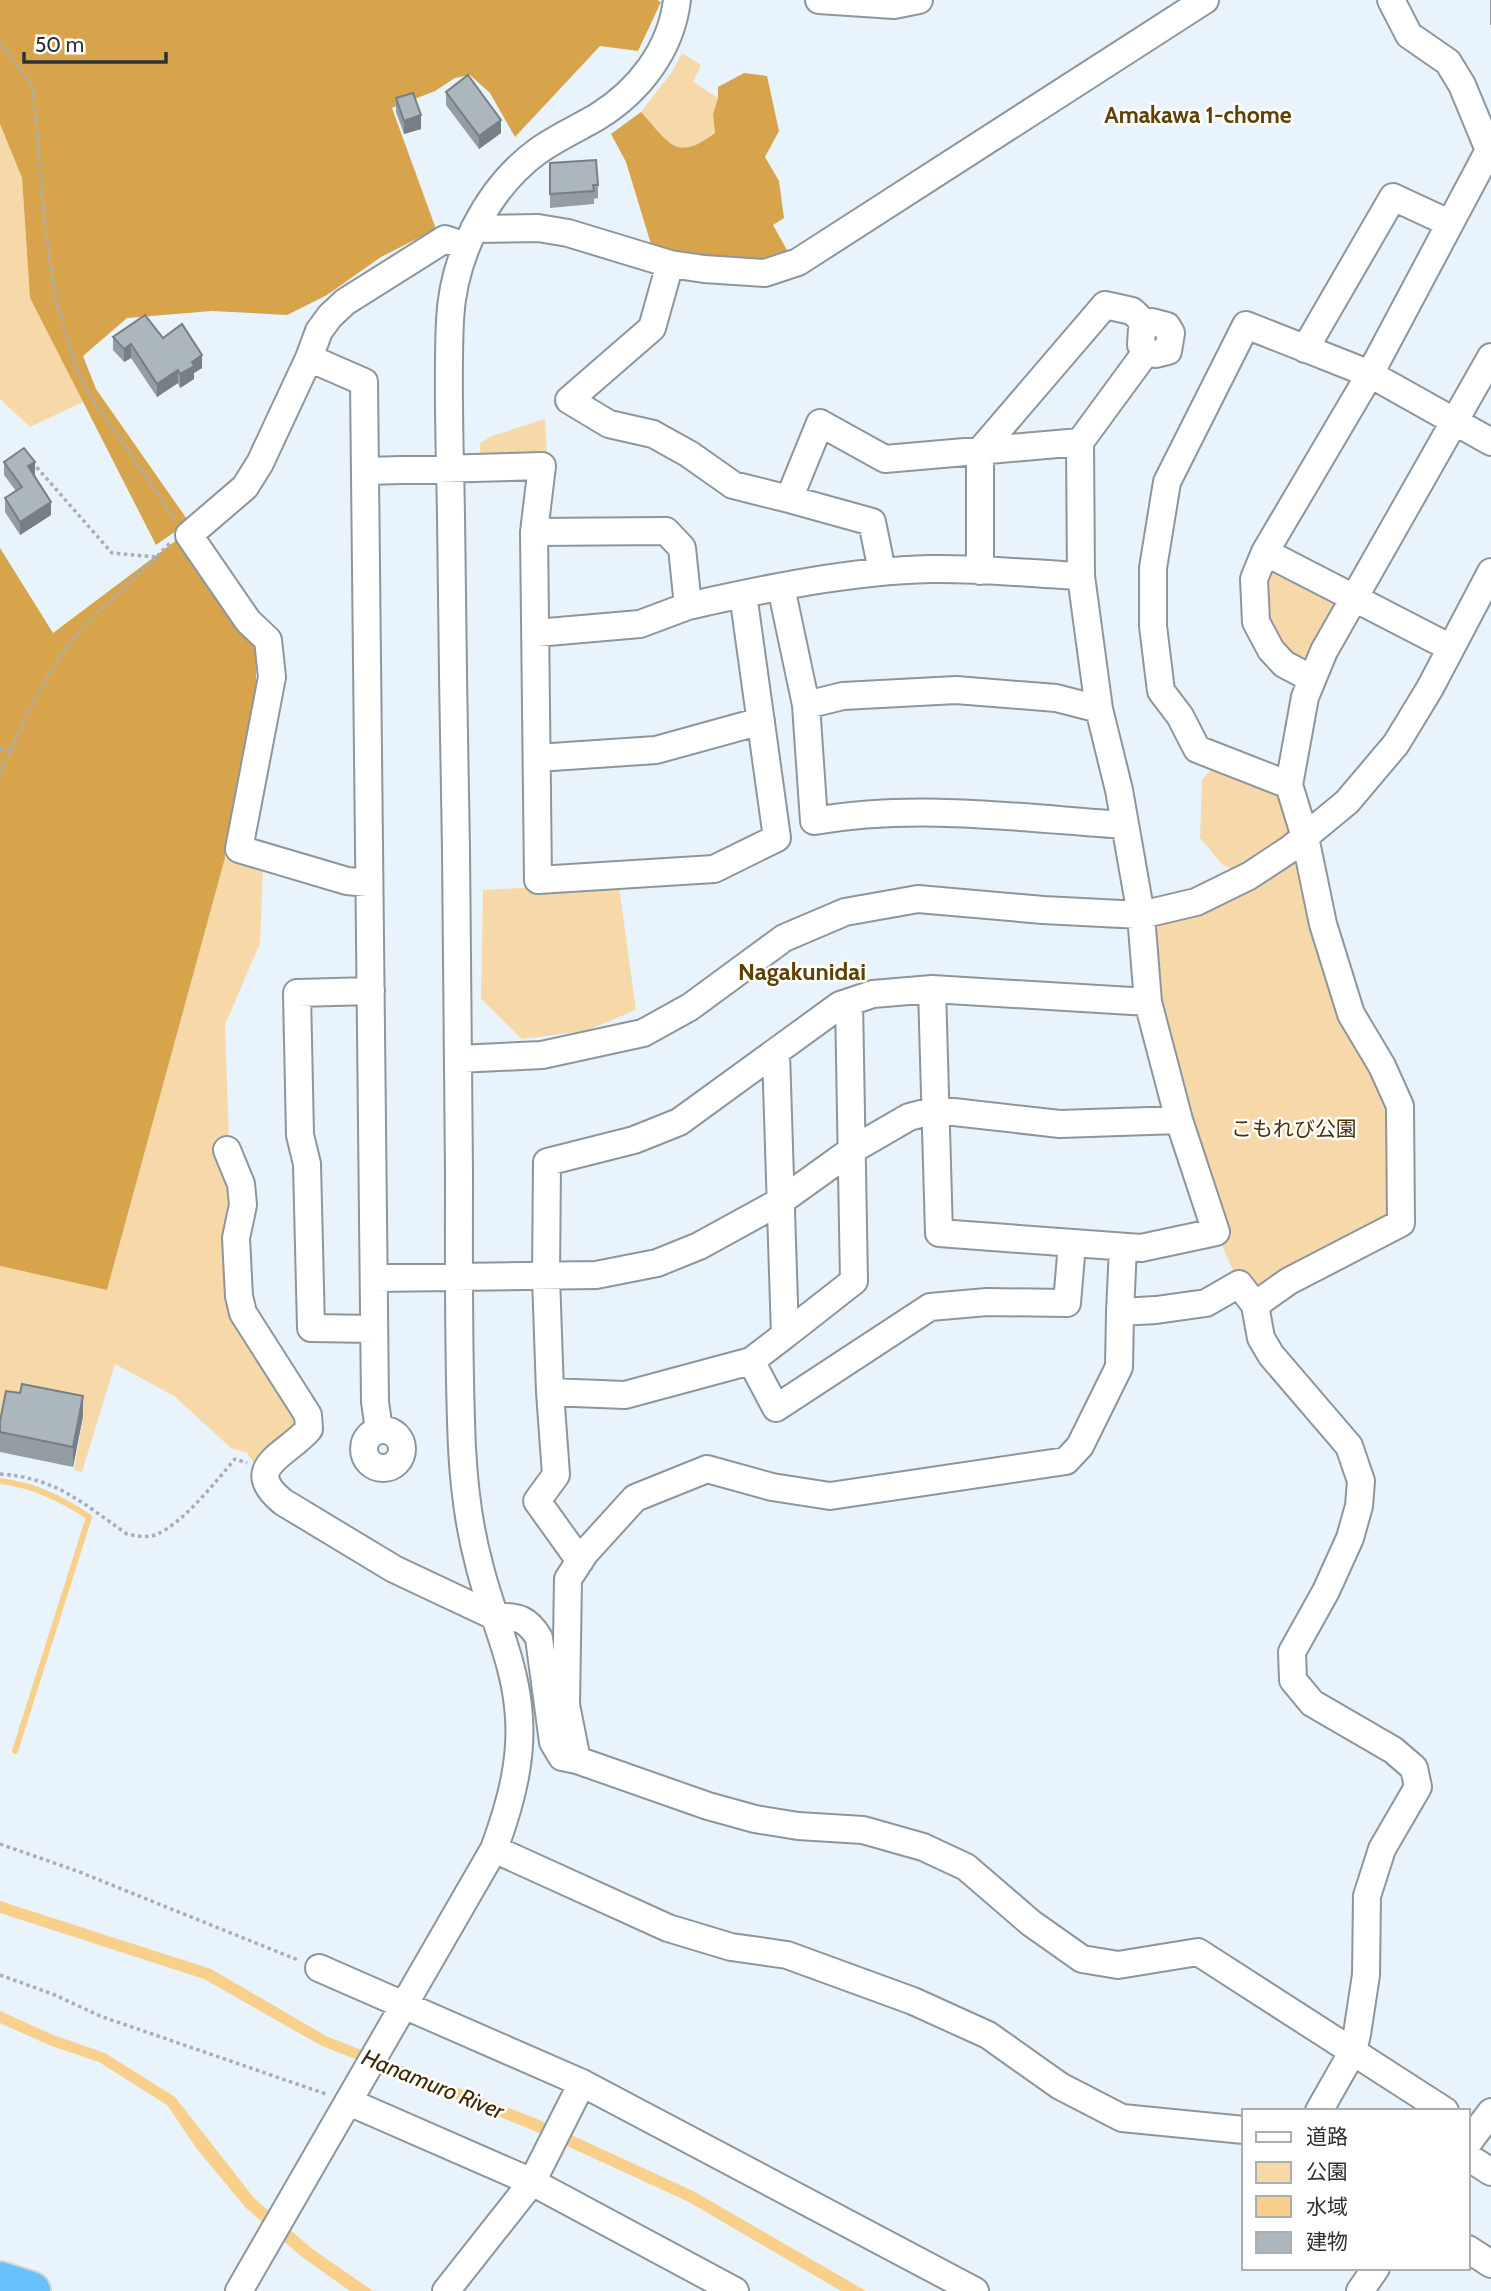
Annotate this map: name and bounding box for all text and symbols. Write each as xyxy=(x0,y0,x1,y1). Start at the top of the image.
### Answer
scale bar xyxy=(24,21,166,65)
text: 50 m xyxy=(35,32,84,57)
district label: Amakawa 1-chome xyxy=(1104,101,1292,129)
district label: Nagakunidai xyxy=(738,957,866,986)
park label: こもれび公園 xyxy=(1231,1116,1357,1141)
water label: Hanamuro River xyxy=(358,2043,509,2126)
legend xyxy=(1242,2109,1470,2270)
text: 道路 xyxy=(1306,2124,1348,2149)
text: 公園 xyxy=(1306,2159,1348,2184)
text: 水域 xyxy=(1306,2194,1348,2219)
text: 建物 xyxy=(1306,2229,1348,2254)

